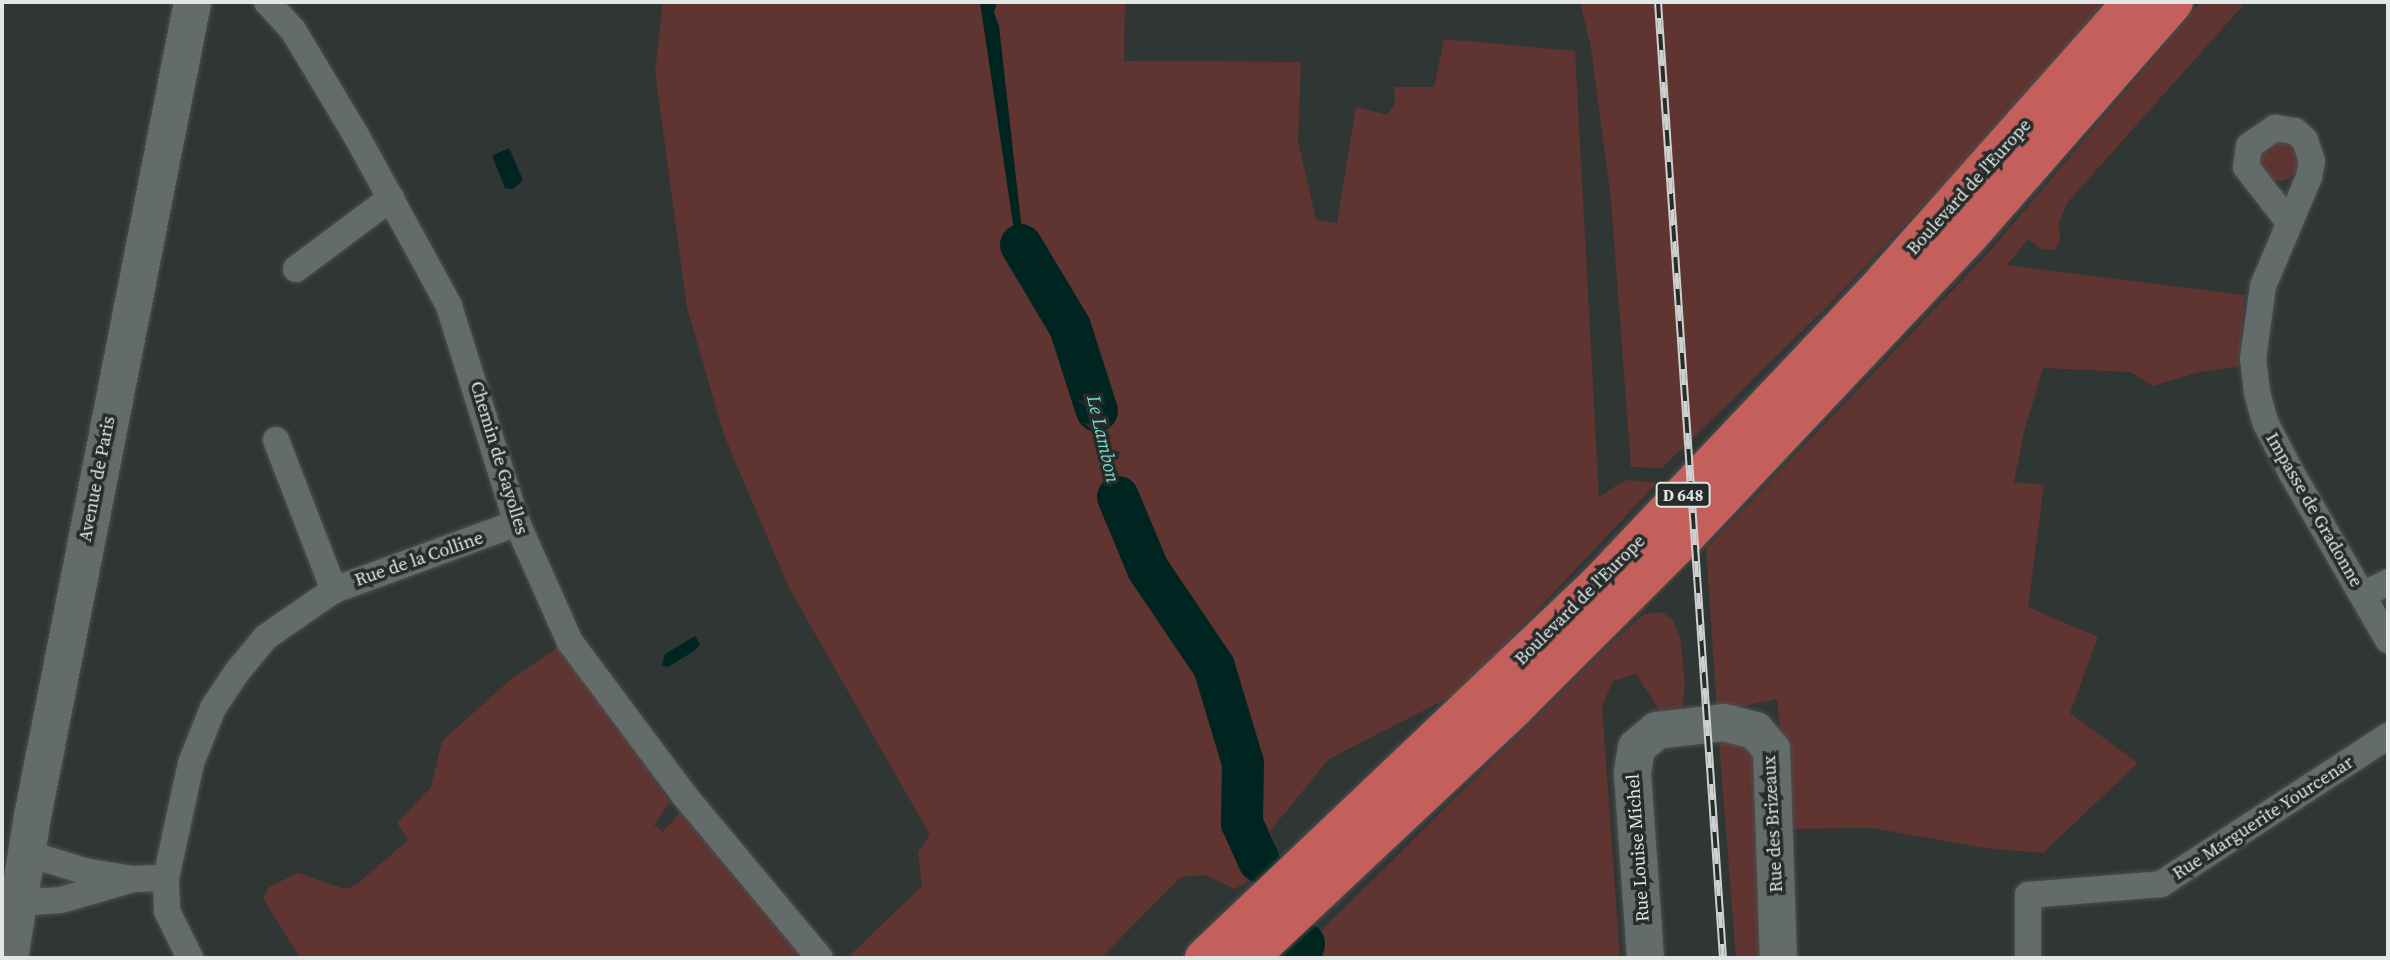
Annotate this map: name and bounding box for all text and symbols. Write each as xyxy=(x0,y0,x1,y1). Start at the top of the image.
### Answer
street label: Boulevard de l'Europe xyxy=(1902,115,2036,259)
street label: Chemin de Gayolles xyxy=(465,379,533,537)
water label: Le Lambon xyxy=(1082,393,1124,485)
street label: Avenue de Paris xyxy=(74,414,120,544)
street label: Impasse de Gradonne xyxy=(2261,429,2367,591)
road number: D 648 xyxy=(1655,482,1711,508)
street label: Rue de la Colline xyxy=(352,527,486,591)
street label: Boulevard de l'Europe xyxy=(1510,530,1650,670)
street label: Rue Marguerite Yourcenar xyxy=(2168,751,2358,885)
street label: Rue des Brizeaux xyxy=(1759,755,1787,893)
street label: Rue Louise Michel xyxy=(1622,773,1654,923)

